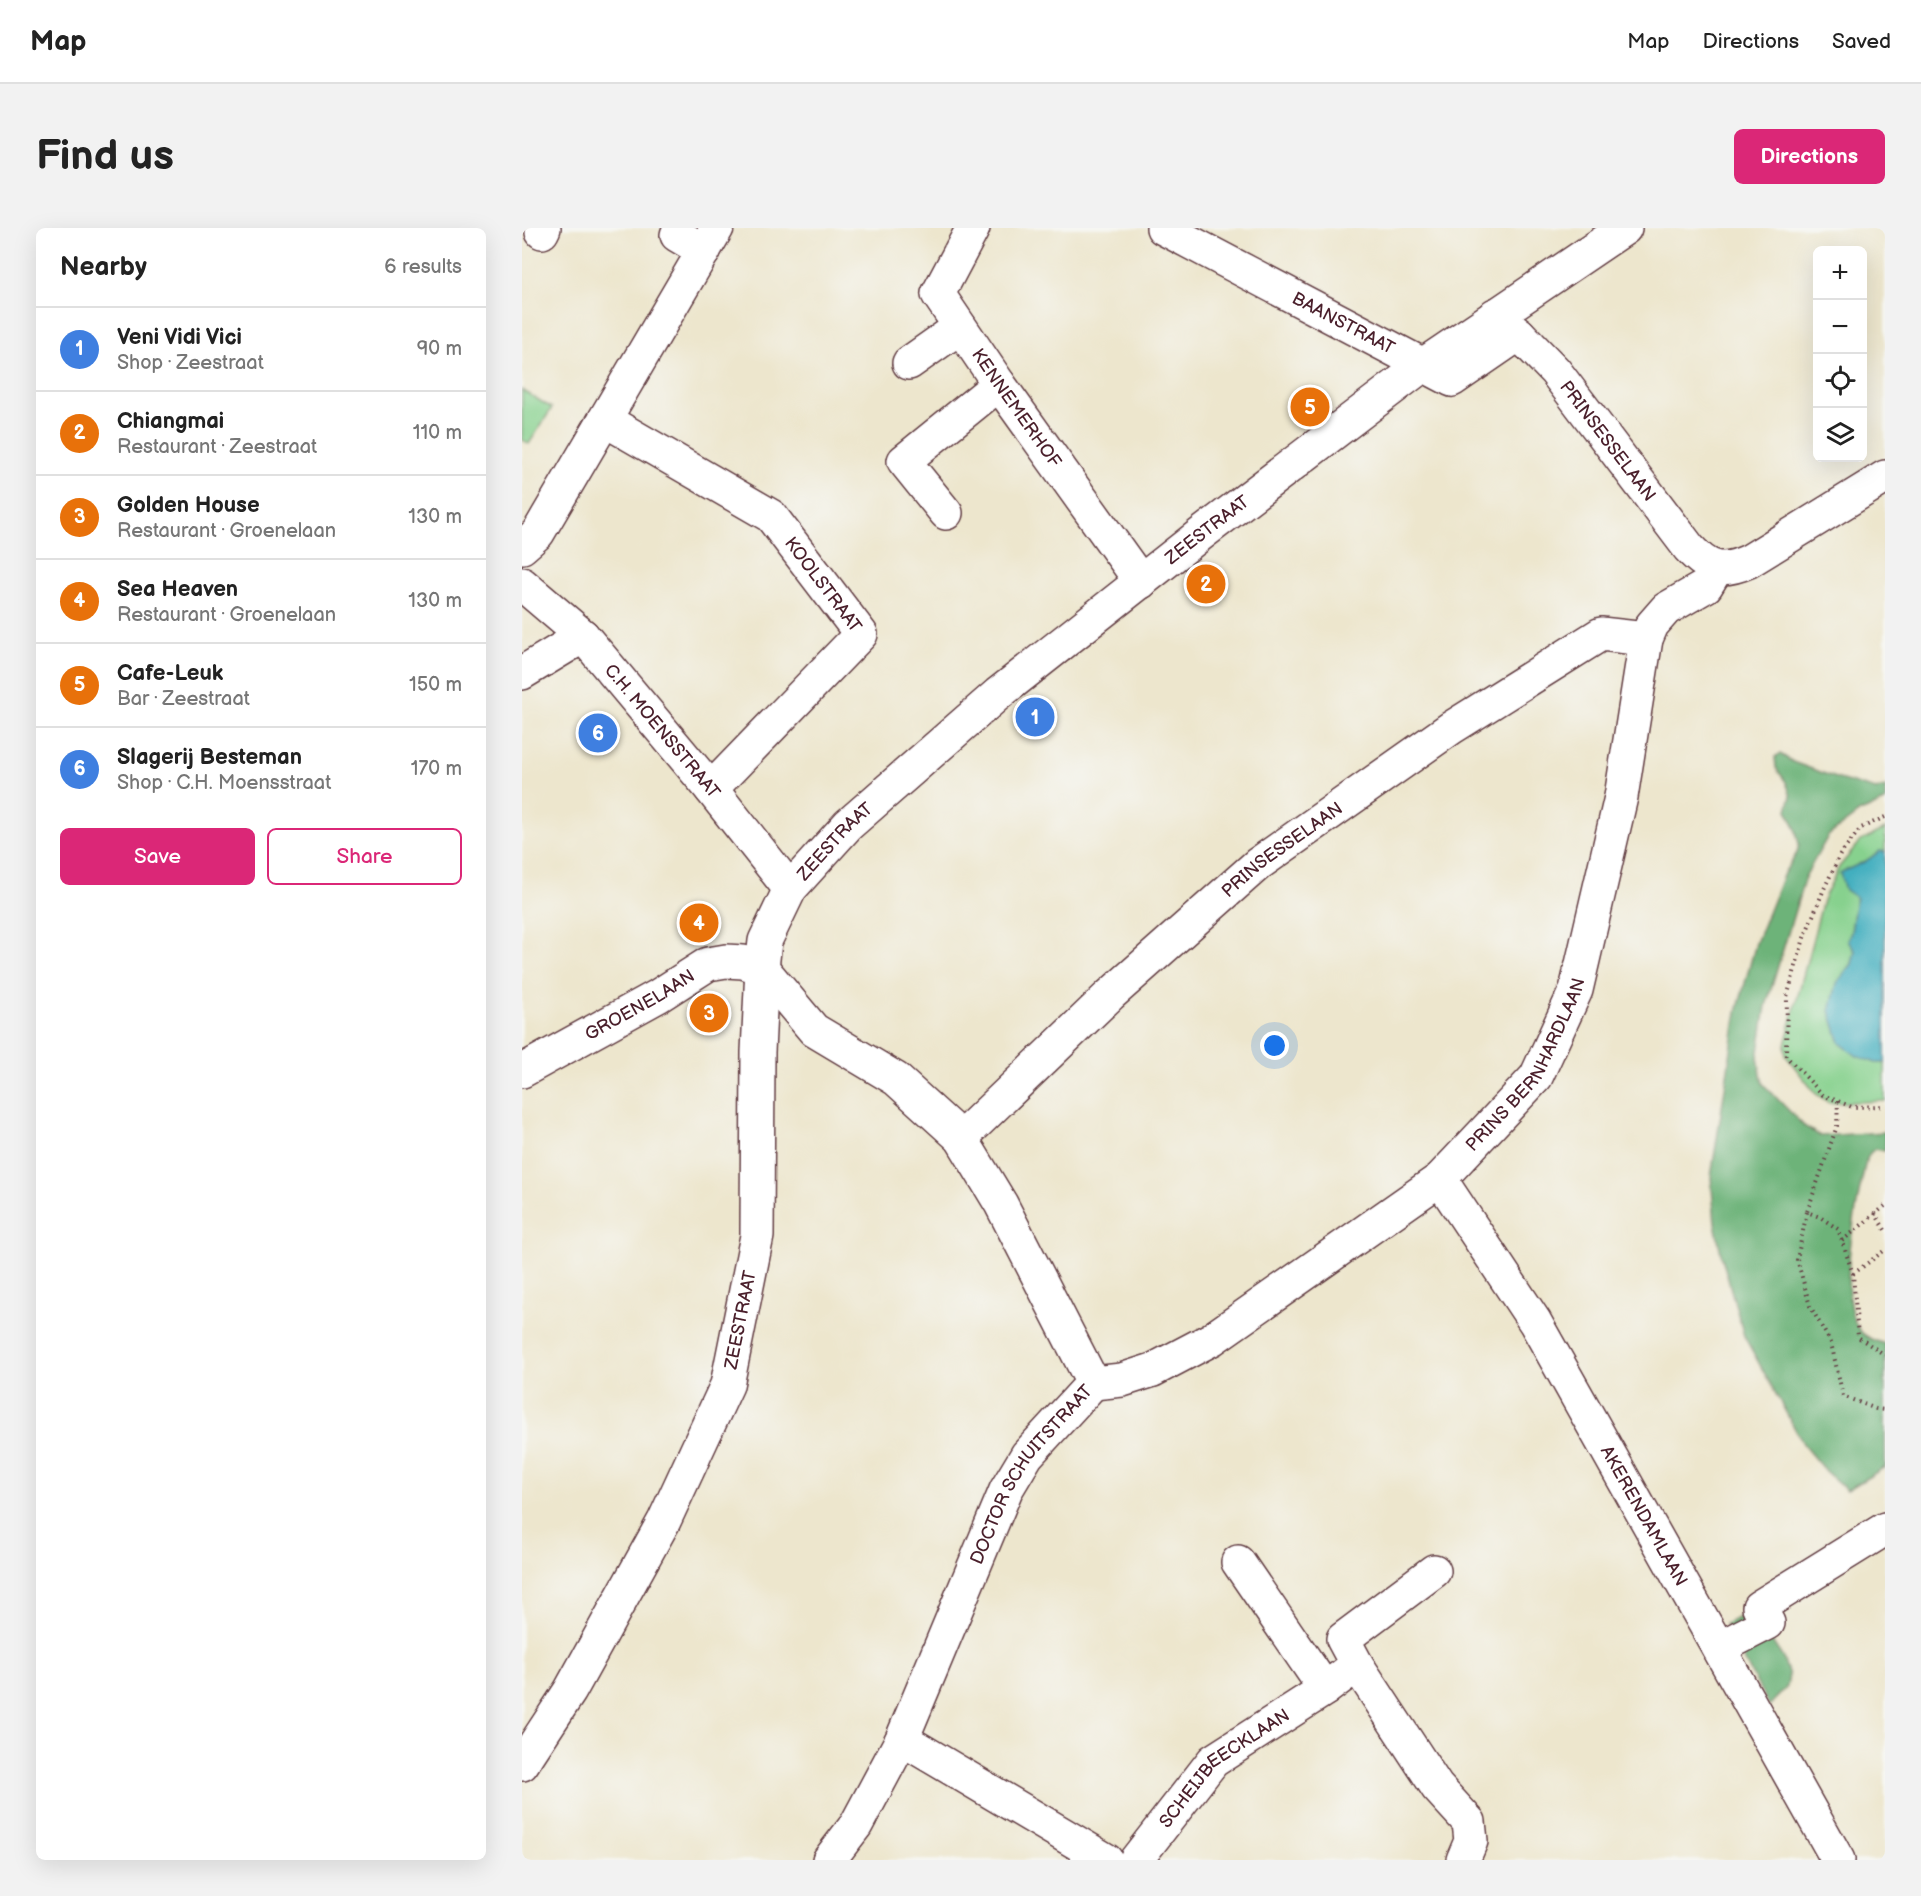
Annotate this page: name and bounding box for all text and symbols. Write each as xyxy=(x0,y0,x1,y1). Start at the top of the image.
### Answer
text: Map xyxy=(30,25,86,58)
text: Map xyxy=(1627,29,1670,54)
text: Directions xyxy=(1703,29,1799,54)
text: Saved xyxy=(1832,29,1891,54)
button: Directions xyxy=(1734,129,1885,184)
text: Find us xyxy=(36,131,174,182)
map controls xyxy=(1813,246,1867,462)
button: + xyxy=(1813,246,1867,300)
text: Nearby xyxy=(60,252,147,283)
text: 6 results xyxy=(384,255,462,279)
street label: BAANSTRAAT xyxy=(1289,287,1399,359)
button: − xyxy=(1813,300,1867,354)
text: Veni Vidi Vici xyxy=(117,324,242,351)
text: 1 xyxy=(75,337,84,361)
text: 90 m xyxy=(417,337,462,361)
street label: KENNEMERHOF xyxy=(968,345,1066,471)
text: Shop · Zeestraat xyxy=(117,351,264,375)
button: locate xyxy=(1813,354,1867,408)
street label: PRINSESSELAAN xyxy=(1556,377,1660,505)
pin: 5 xyxy=(1290,384,1330,429)
text: Chiangmai xyxy=(117,408,224,435)
button: layers xyxy=(1813,408,1867,462)
text: 2 xyxy=(74,421,85,445)
text: 110 m xyxy=(413,421,462,445)
text: Restaurant · Zeestraat xyxy=(117,435,317,459)
street label: ZEESTRAAT xyxy=(1160,491,1253,569)
text: Golden House xyxy=(117,492,260,519)
text: 3 xyxy=(74,505,85,529)
text: 130 m xyxy=(408,505,462,529)
text: Restaurant · Groenelaan xyxy=(117,519,336,543)
street label: KOOLSTRAAT xyxy=(780,533,866,636)
pin: 2 xyxy=(1186,562,1226,606)
text: Sea Heaven xyxy=(117,576,238,603)
text: 4 xyxy=(74,589,85,613)
text: 130 m xyxy=(408,589,462,613)
text: Restaurant · Groenelaan xyxy=(117,603,336,627)
text: Cafe-Leuk xyxy=(117,660,223,687)
street label: C.H. MOENSSTRAAT xyxy=(600,660,725,802)
text: 5 xyxy=(74,673,85,697)
text: 150 m xyxy=(409,673,462,697)
text: Bar · Zeestraat xyxy=(117,687,250,711)
pin: 1 xyxy=(1016,694,1054,740)
pin: 6 xyxy=(578,710,618,756)
text: Slagerij Besteman xyxy=(117,744,302,771)
text: 6 xyxy=(73,757,86,781)
text: 170 m xyxy=(411,757,462,781)
text: Shop · C.H. Moensstraat xyxy=(117,771,331,795)
street label: PRINSESSELAAN xyxy=(1217,797,1346,902)
street label: ZEESTRAAT xyxy=(792,798,877,885)
button: Save xyxy=(60,828,255,885)
button: Share xyxy=(267,828,462,885)
pin: 4 xyxy=(680,900,718,946)
street label: GROENELAAN xyxy=(581,965,698,1045)
street label: PRINS BERNHARDLAAN xyxy=(1461,976,1589,1155)
pin: 3 xyxy=(690,990,729,1036)
your location xyxy=(1260,1031,1289,1060)
street label: ZEESTRAAT xyxy=(720,1269,760,1372)
street label: DOCTOR SCHUITSTRAAT xyxy=(966,1380,1097,1567)
street label: AKERENDAMLAAN xyxy=(1596,1442,1692,1590)
street label: SCHEIJBEECKLAAN xyxy=(1155,1704,1293,1832)

